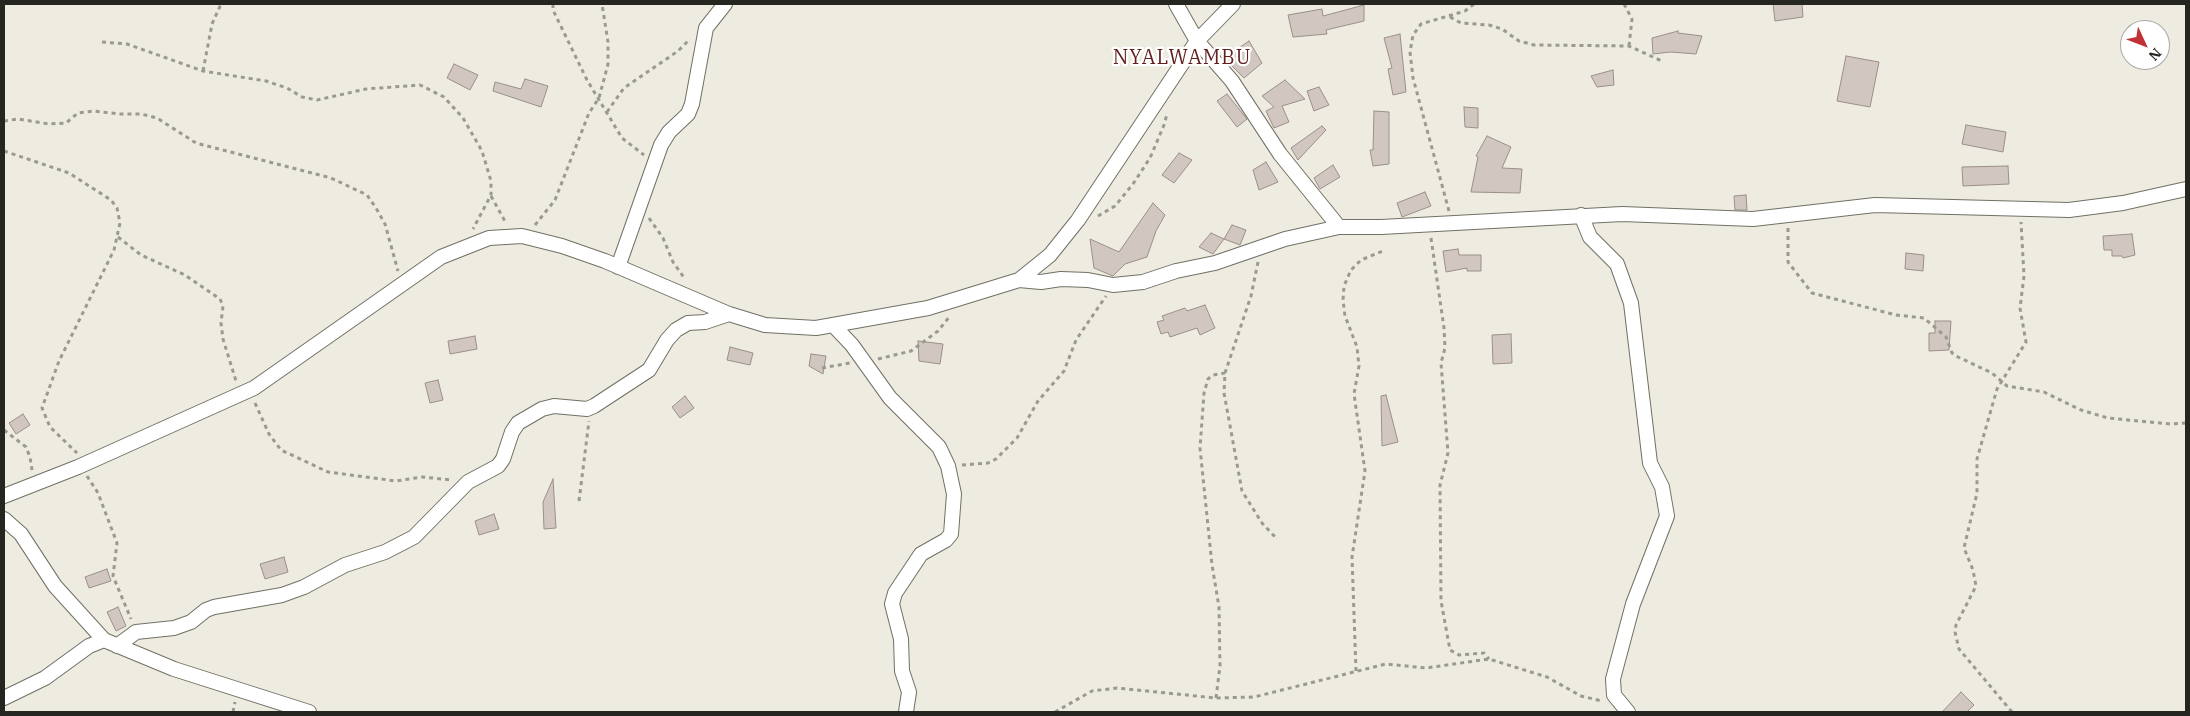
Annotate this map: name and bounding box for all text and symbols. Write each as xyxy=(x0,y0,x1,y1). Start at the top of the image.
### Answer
north arrow xyxy=(2120,20,2170,70)
text: N xyxy=(2145,44,2166,65)
district label: NYALWAMBU xyxy=(1112,46,1252,70)

